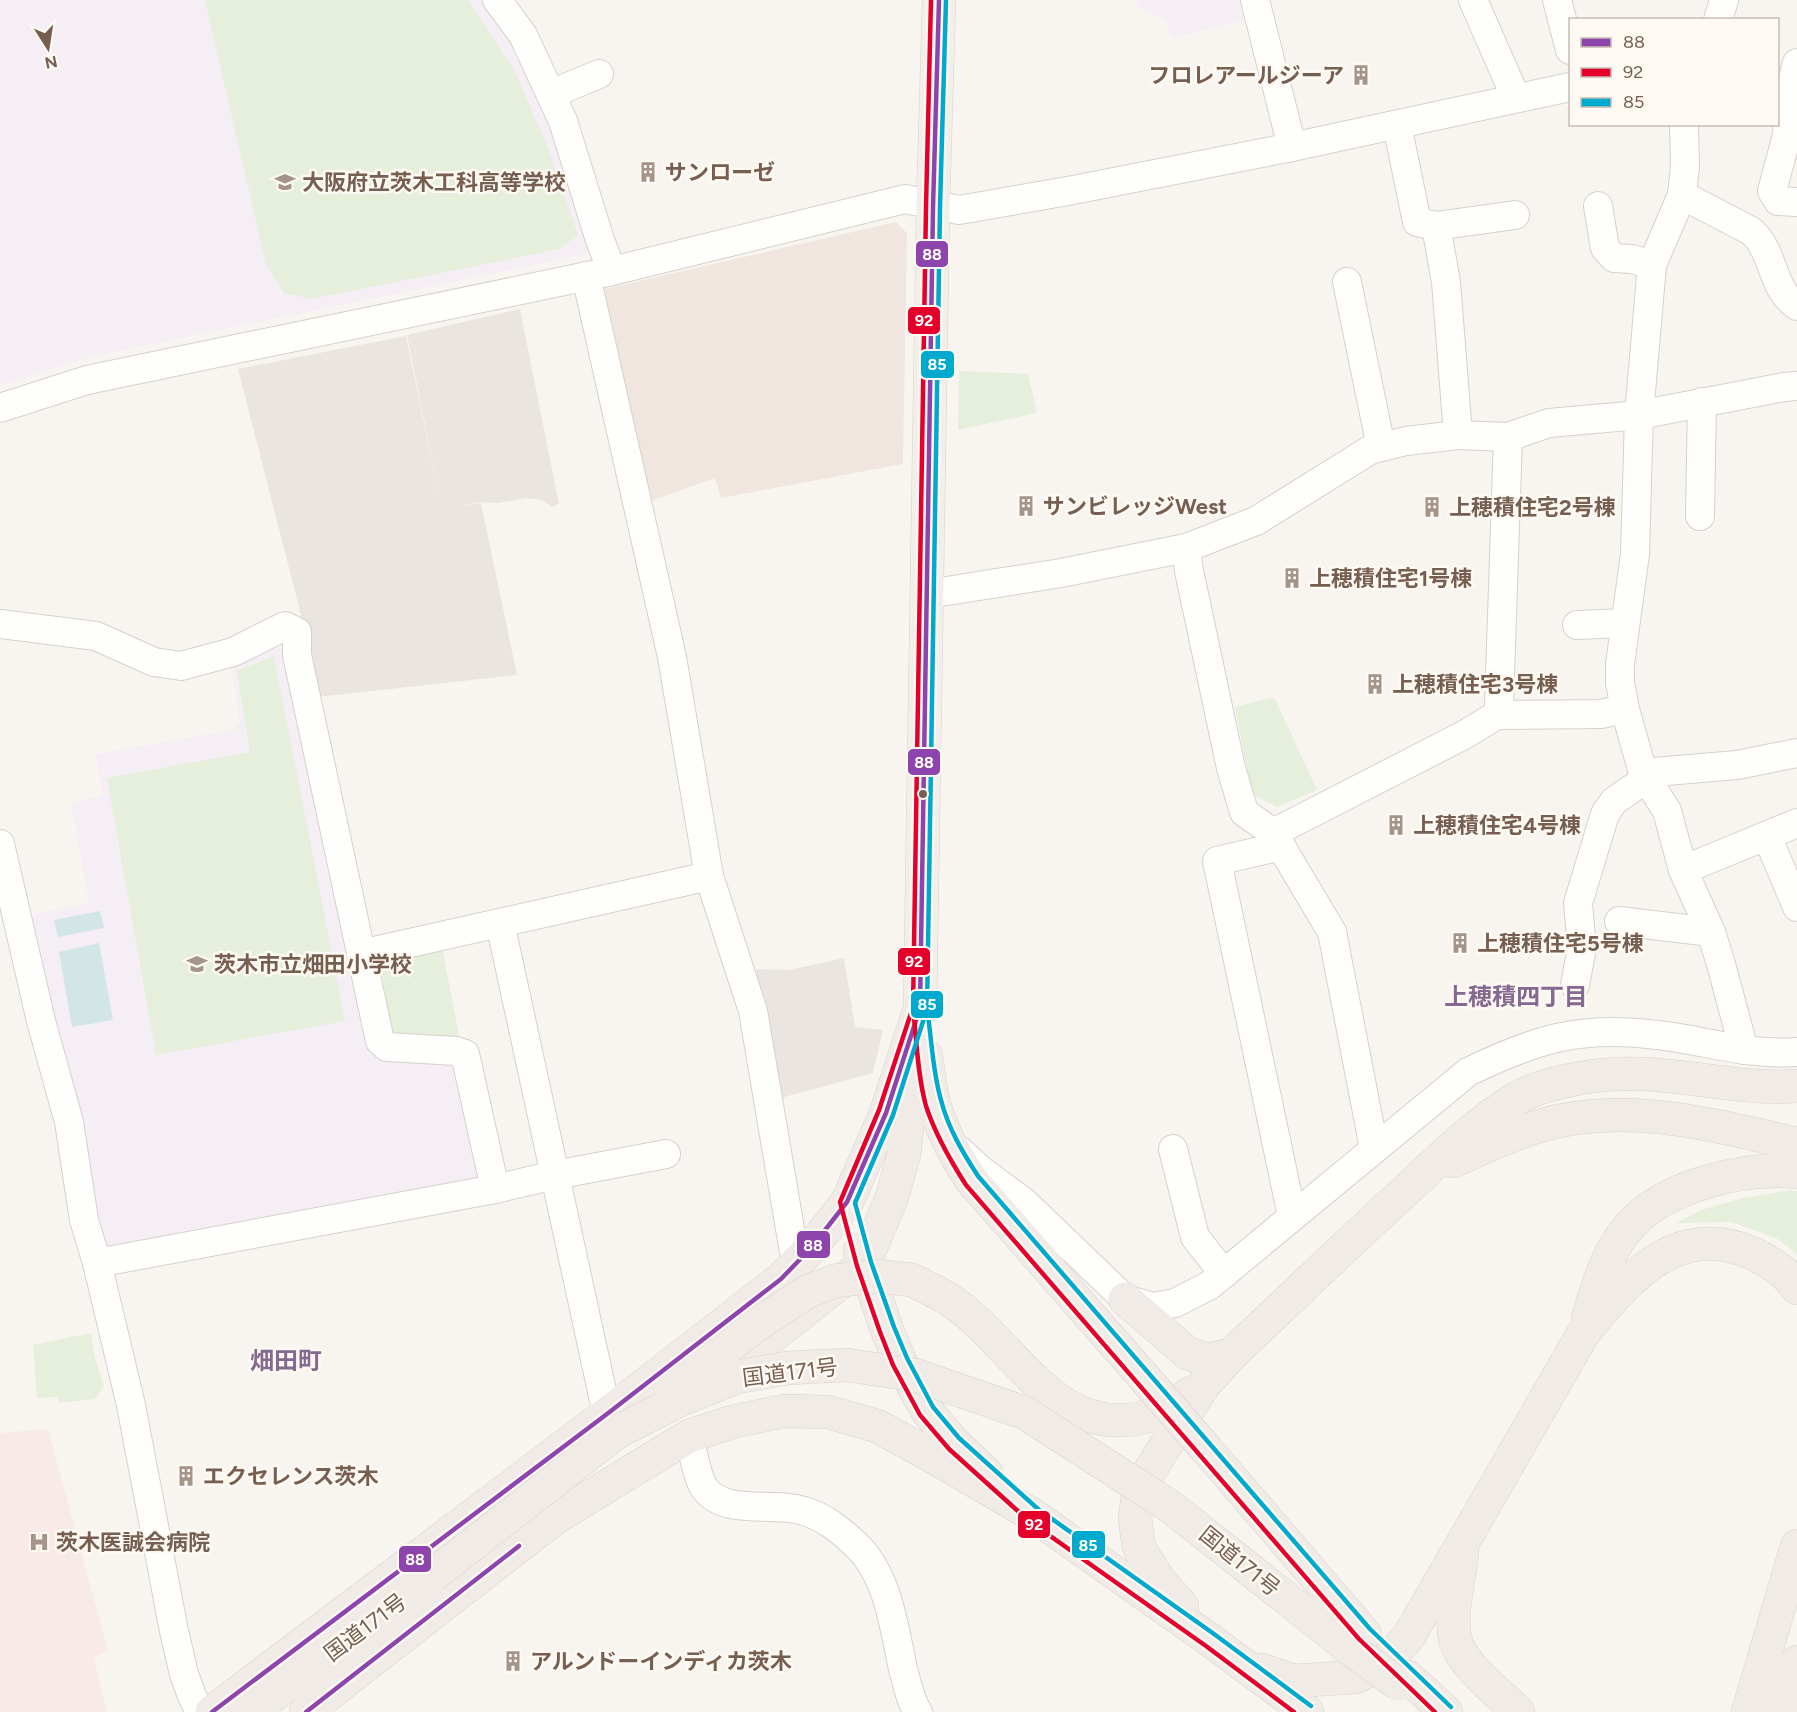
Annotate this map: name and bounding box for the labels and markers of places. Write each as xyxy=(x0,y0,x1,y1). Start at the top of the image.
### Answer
place label: フロレアールジーア xyxy=(1148,62,1344,89)
building icon: フロレアールジーア xyxy=(1349,63,1373,87)
place label: サンローゼ xyxy=(665,159,775,186)
building icon: サンローゼ xyxy=(636,160,660,184)
place label: 大阪府立茨木工科高等学校 xyxy=(302,169,566,196)
school or university icon: 大阪府立茨木工科高等学校 xyxy=(273,170,297,194)
place label: サンビレッジWest xyxy=(1043,493,1227,520)
building icon: サンビレッジWest xyxy=(1014,494,1038,518)
place label: 上穂積住宅2号棟 xyxy=(1449,494,1616,521)
building icon: 上穂積住宅2号棟 xyxy=(1420,495,1444,519)
place label: 上穂積住宅1号棟 xyxy=(1309,565,1472,592)
building icon: 上穂積住宅1号棟 xyxy=(1280,566,1304,590)
place label: 上穂積住宅3号棟 xyxy=(1392,671,1558,698)
building icon: 上穂積住宅3号棟 xyxy=(1363,672,1387,696)
unlabelled marker xyxy=(917,788,929,800)
place label: 上穂積住宅4号棟 xyxy=(1413,812,1581,839)
building icon: 上穂積住宅4号棟 xyxy=(1384,813,1408,837)
place label: 上穂積住宅5号棟 xyxy=(1477,930,1644,957)
building icon: 上穂積住宅5号棟 xyxy=(1448,931,1472,955)
place label: 茨木市立畑田小学校 xyxy=(214,951,412,978)
school or university icon: 茨木市立畑田小学校 xyxy=(185,952,209,976)
place label: エクセレンス茨木 xyxy=(203,1463,379,1490)
building icon: エクセレンス茨木 xyxy=(174,1464,198,1488)
place label: 茨木医誠会病院 xyxy=(56,1529,210,1556)
hospital icon: 茨木医誠会病院 xyxy=(27,1530,51,1554)
place label: アルンドーインディカ茨木 xyxy=(530,1648,792,1675)
building icon: アルンドーインディカ茨木 xyxy=(501,1649,525,1673)

